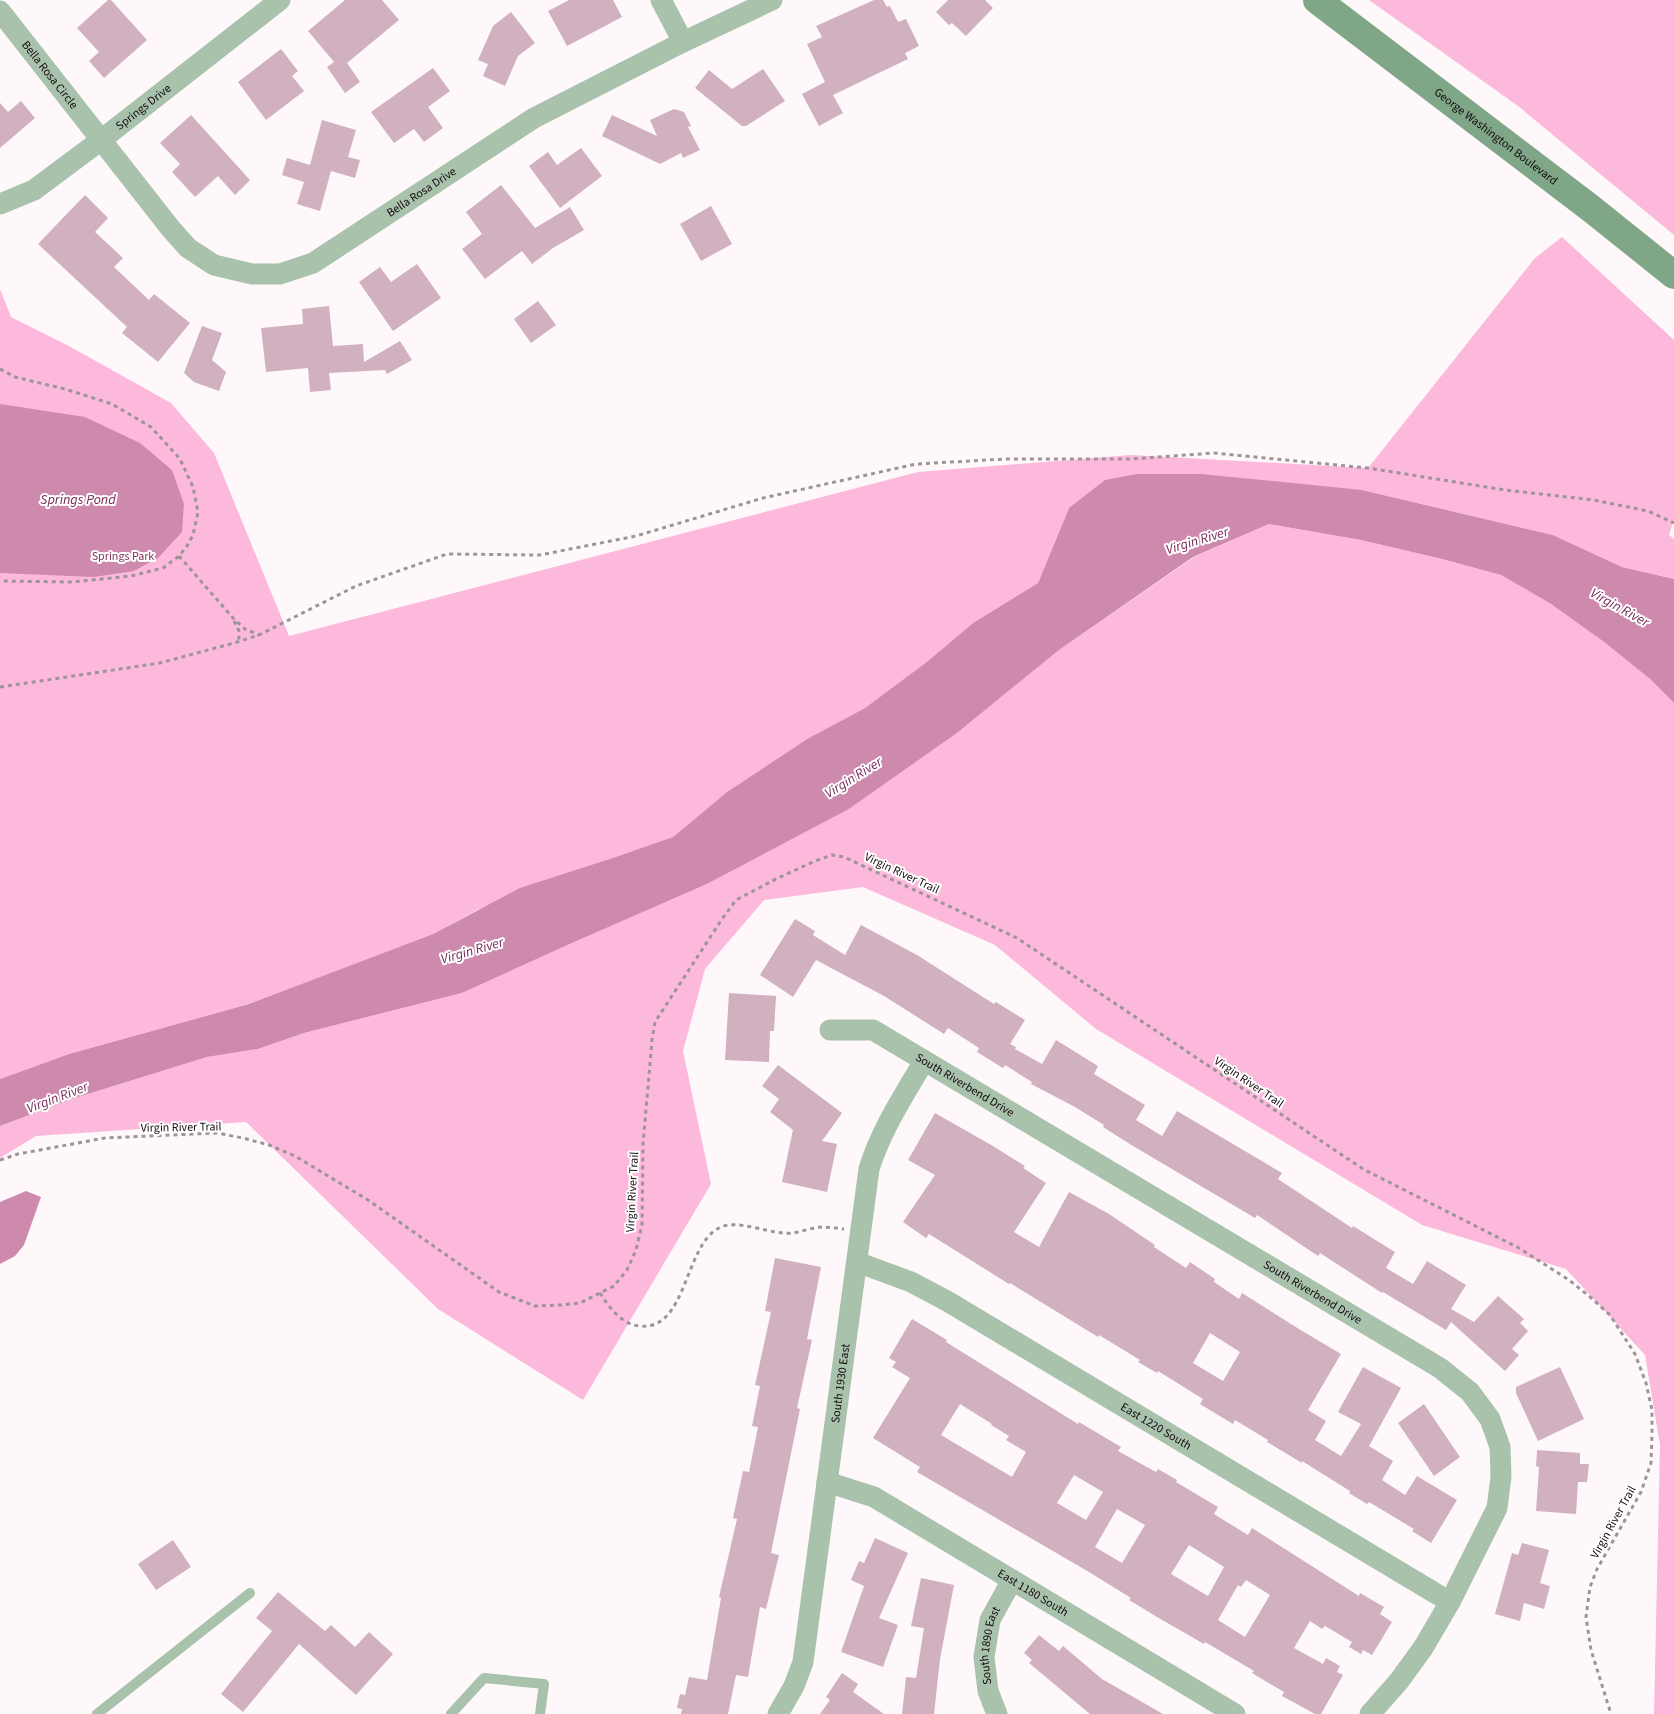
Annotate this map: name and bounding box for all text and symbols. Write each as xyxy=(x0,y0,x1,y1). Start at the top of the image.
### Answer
street label: Bella Rosa Circle xyxy=(17,37,82,113)
street label: Springs Drive xyxy=(112,80,175,134)
street label: George Washington Boulevard xyxy=(1430,84,1561,189)
street label: Bella Rosa Drive xyxy=(383,163,460,222)
water label: Springs Pond xyxy=(40,490,116,510)
water label: Virgin River xyxy=(1163,522,1232,560)
park label: Springs Park xyxy=(92,548,154,565)
water label: Virgin River xyxy=(1586,583,1654,633)
water label: Virgin River xyxy=(821,752,887,803)
street label: Virgin River Trail xyxy=(862,849,942,898)
water label: Virgin River xyxy=(438,932,507,969)
street label: South Riverbend Drive xyxy=(912,1049,1017,1121)
street label: Virgin River Trail xyxy=(1210,1053,1287,1112)
water label: Virgin River xyxy=(24,1077,92,1119)
street label: Virgin River Trail xyxy=(140,1118,222,1137)
street label: Virgin River Trail xyxy=(622,1151,643,1233)
street label: South Riverbend Drive xyxy=(1260,1257,1365,1329)
street label: South 1930 East xyxy=(827,1343,855,1424)
street label: East 1220 South xyxy=(1117,1399,1195,1454)
street label: Virgin River Trail xyxy=(1586,1483,1640,1562)
street label: East 1180 South xyxy=(994,1565,1072,1621)
street label: South 1890 East xyxy=(976,1603,1005,1686)

